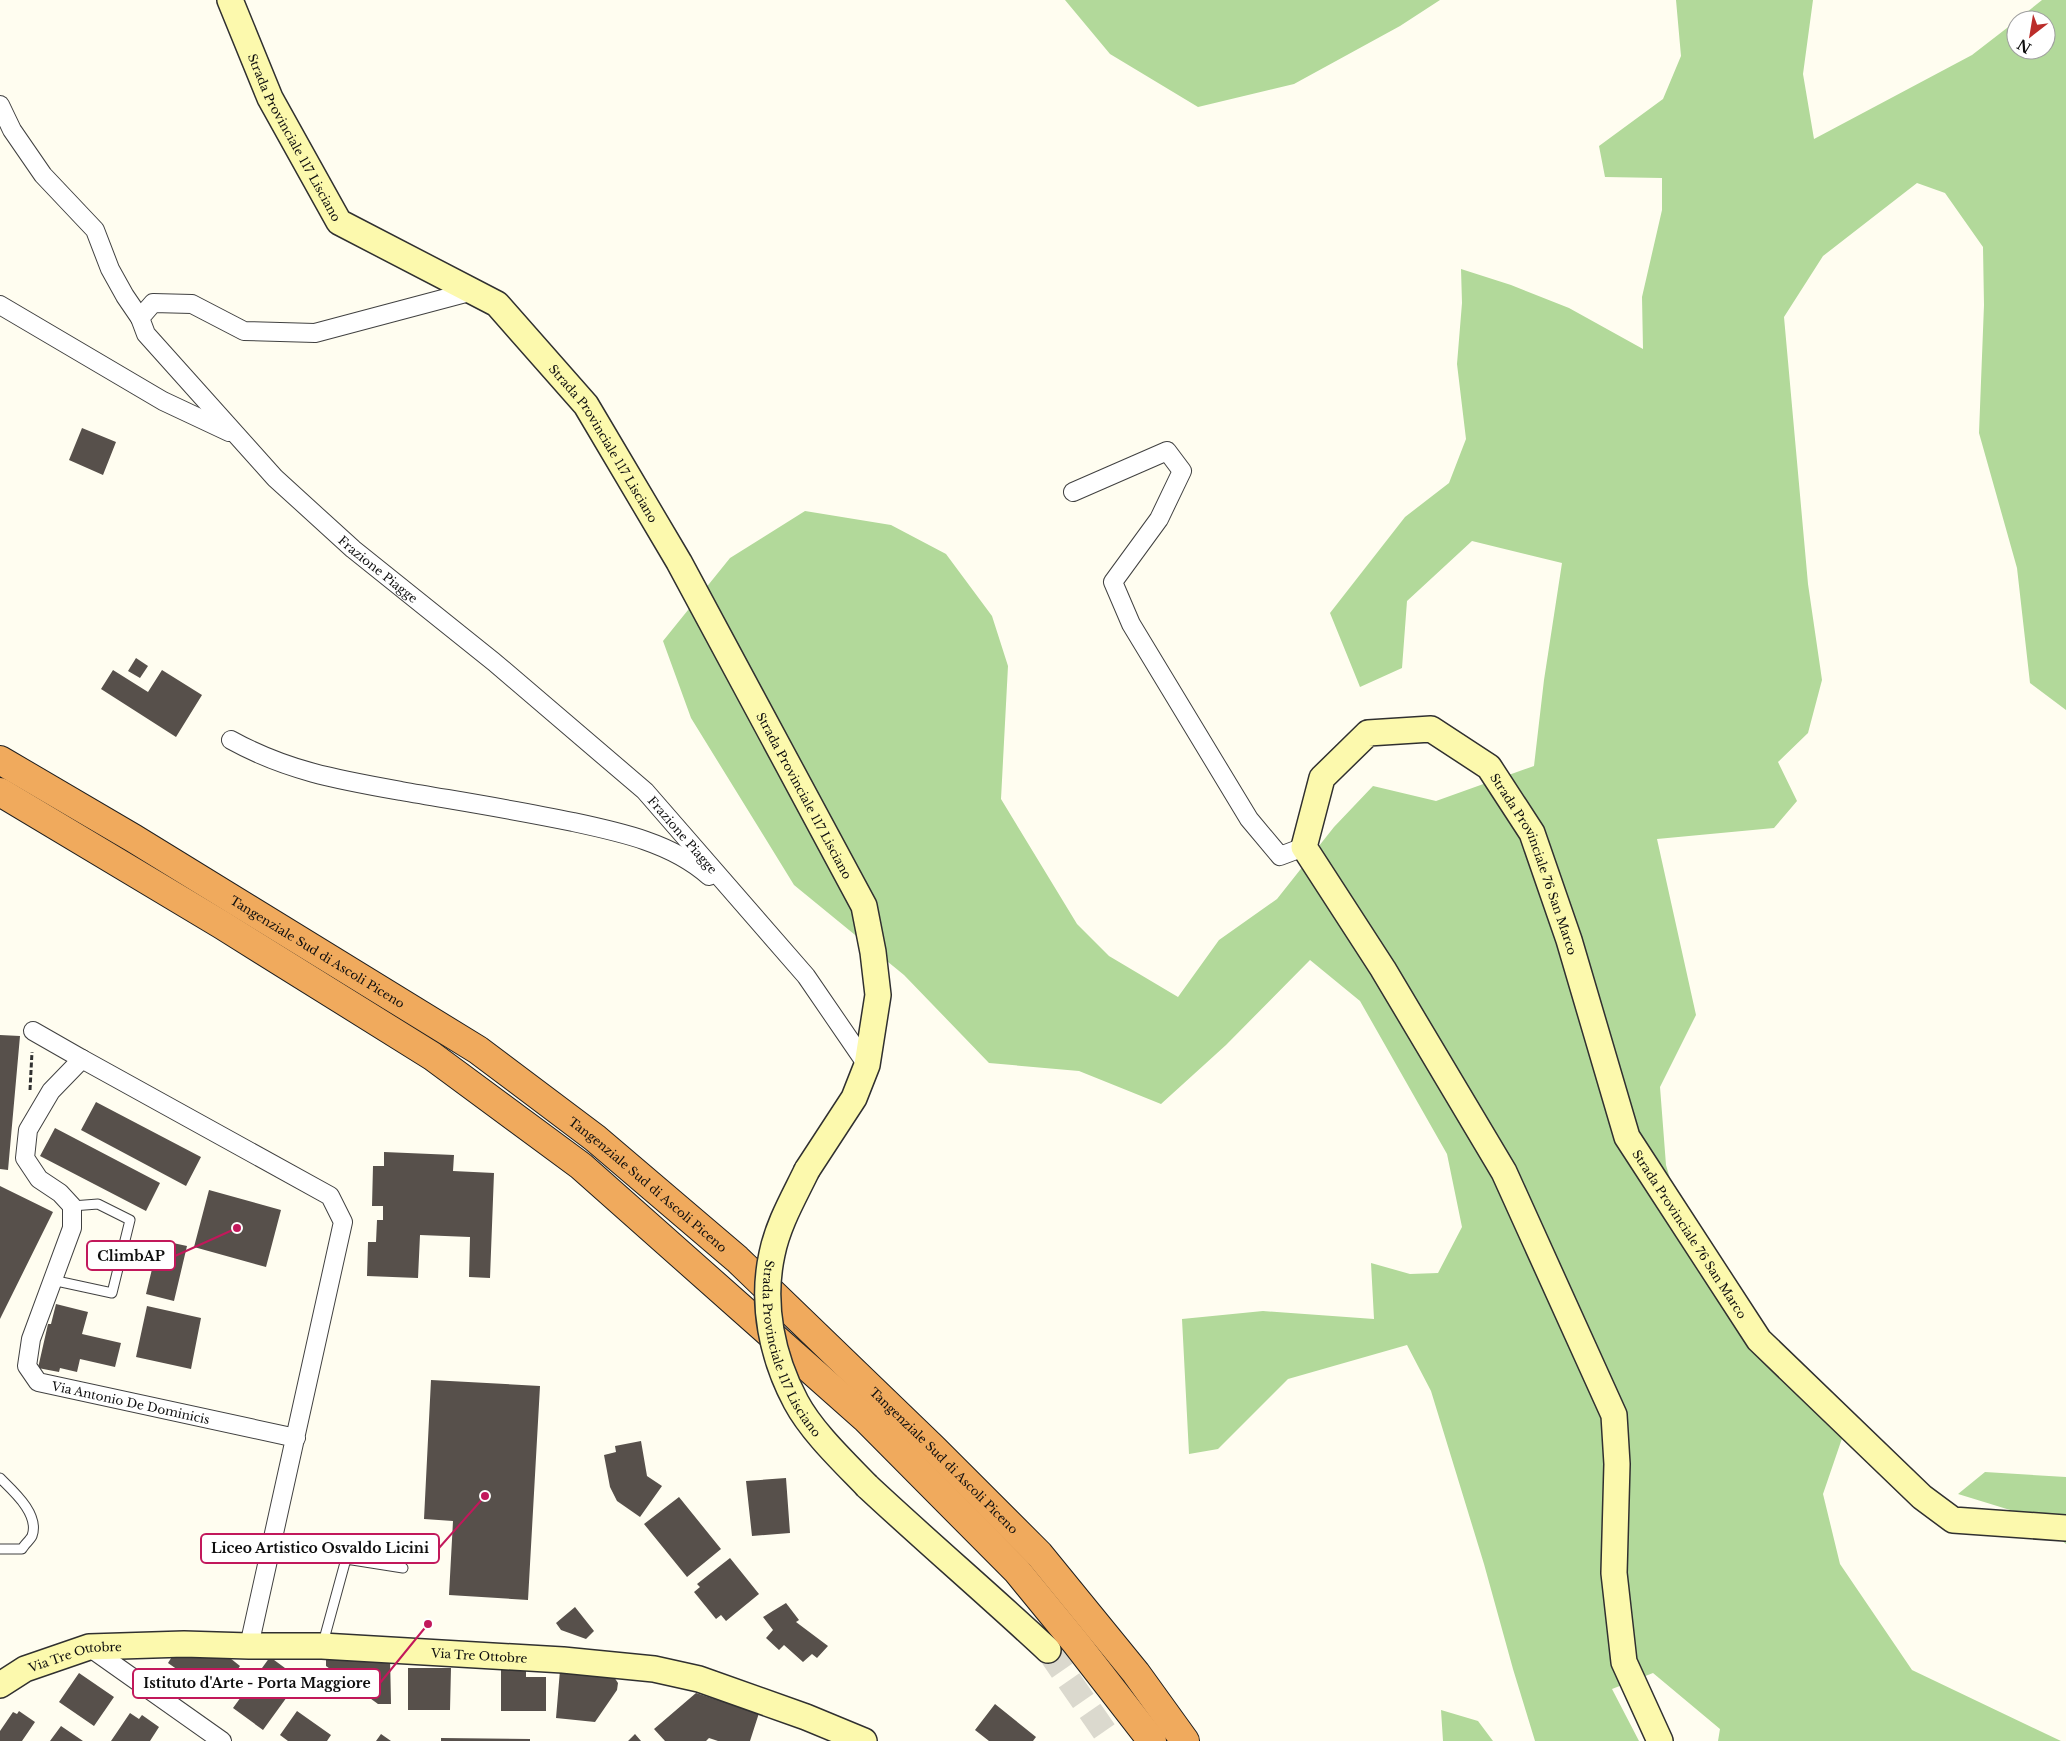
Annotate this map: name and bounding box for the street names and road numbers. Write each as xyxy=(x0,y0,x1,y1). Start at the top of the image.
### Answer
street label: Strada Provinciale 117 Lisciano xyxy=(245,51,345,224)
street label: Strada Provinciale 117 Lisciano xyxy=(546,361,661,525)
street label: Frazione Piagge xyxy=(336,532,421,606)
street label: Strada Provinciale 117 Lisciano xyxy=(754,710,856,882)
street label: Strada Provinciale 76 San Marco xyxy=(1488,770,1581,957)
street label: Frazione Piagge xyxy=(645,793,721,877)
street label: Tangenziale Sud di Ascoli Piceno xyxy=(228,892,408,1011)
street label: Tangenziale Sud di Ascoli Piceno xyxy=(566,1114,731,1255)
street label: Strada Provinciale 76 San Marco xyxy=(1630,1147,1750,1321)
street label: Strada Provinciale 117 Lisciano xyxy=(760,1259,825,1440)
street label: Via Antonio De Dominicis xyxy=(50,1378,211,1427)
street label: Tangenziale Sud di Ascoli Piceno xyxy=(867,1384,1022,1537)
street label: Via Tre Ottobre xyxy=(26,1638,122,1675)
street label: Via Tre Ottobre xyxy=(430,1645,528,1665)

